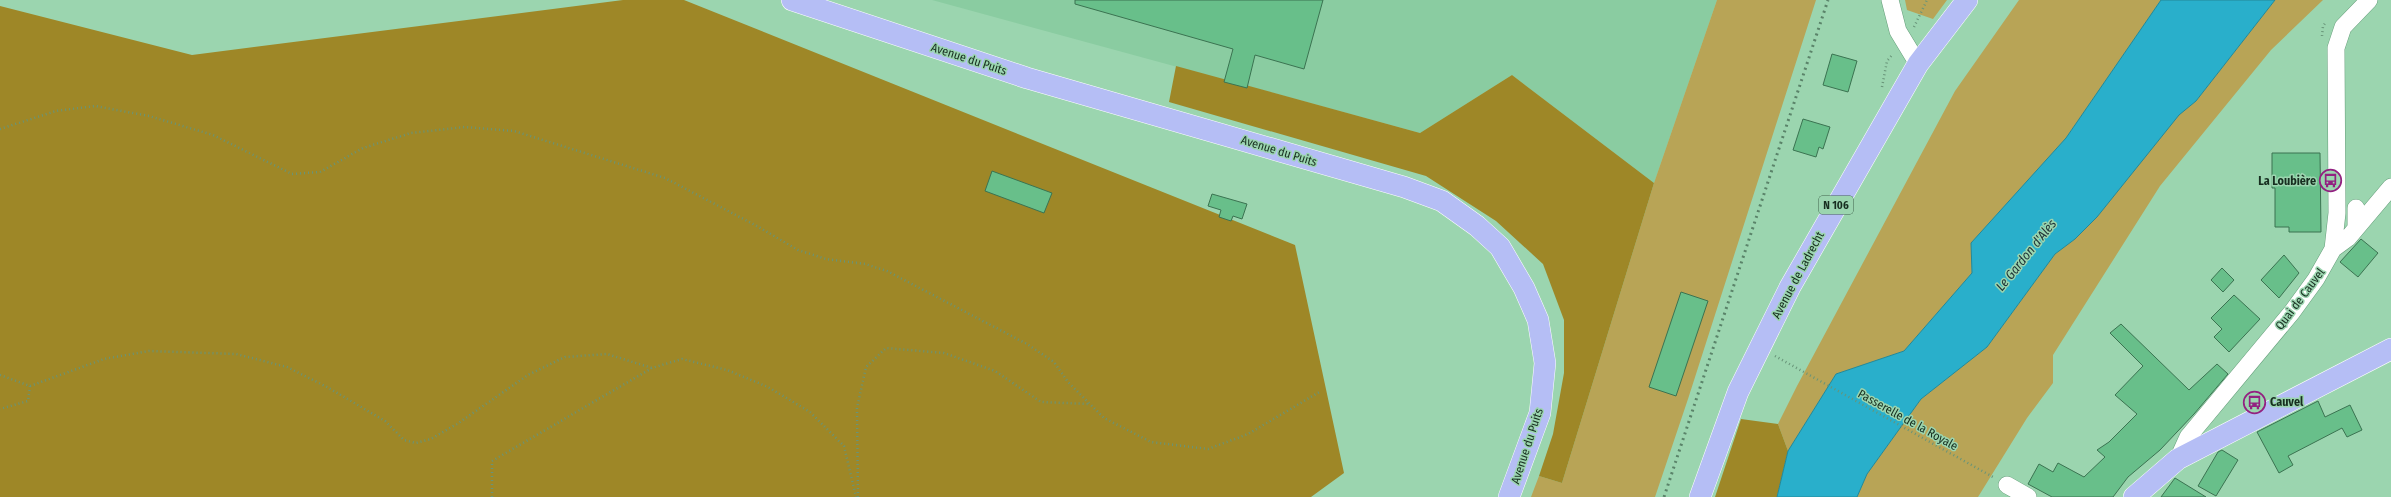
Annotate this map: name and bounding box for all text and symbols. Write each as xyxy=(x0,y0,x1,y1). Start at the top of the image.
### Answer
street label: Avenue du Puits xyxy=(929,40,1009,78)
street label: Avenue du Puits xyxy=(1239,133,1319,169)
bus stop icon: La Loubière xyxy=(2318,168,2344,194)
place label: La Loubière xyxy=(2258,174,2316,188)
road number: N 106 xyxy=(1819,196,1853,214)
water label: Le Gardon d'Alès xyxy=(1993,216,2060,294)
street label: Avenue de Ladrecht xyxy=(1769,229,1827,321)
street label: Quai de Cauvel xyxy=(2272,266,2328,332)
street label: Passerelle de la Royale xyxy=(1856,387,1960,453)
bus stop icon: Cauvel xyxy=(2241,389,2267,415)
place label: Cauvel xyxy=(2270,395,2304,409)
street label: Avenue du Puits xyxy=(1508,406,1546,486)

